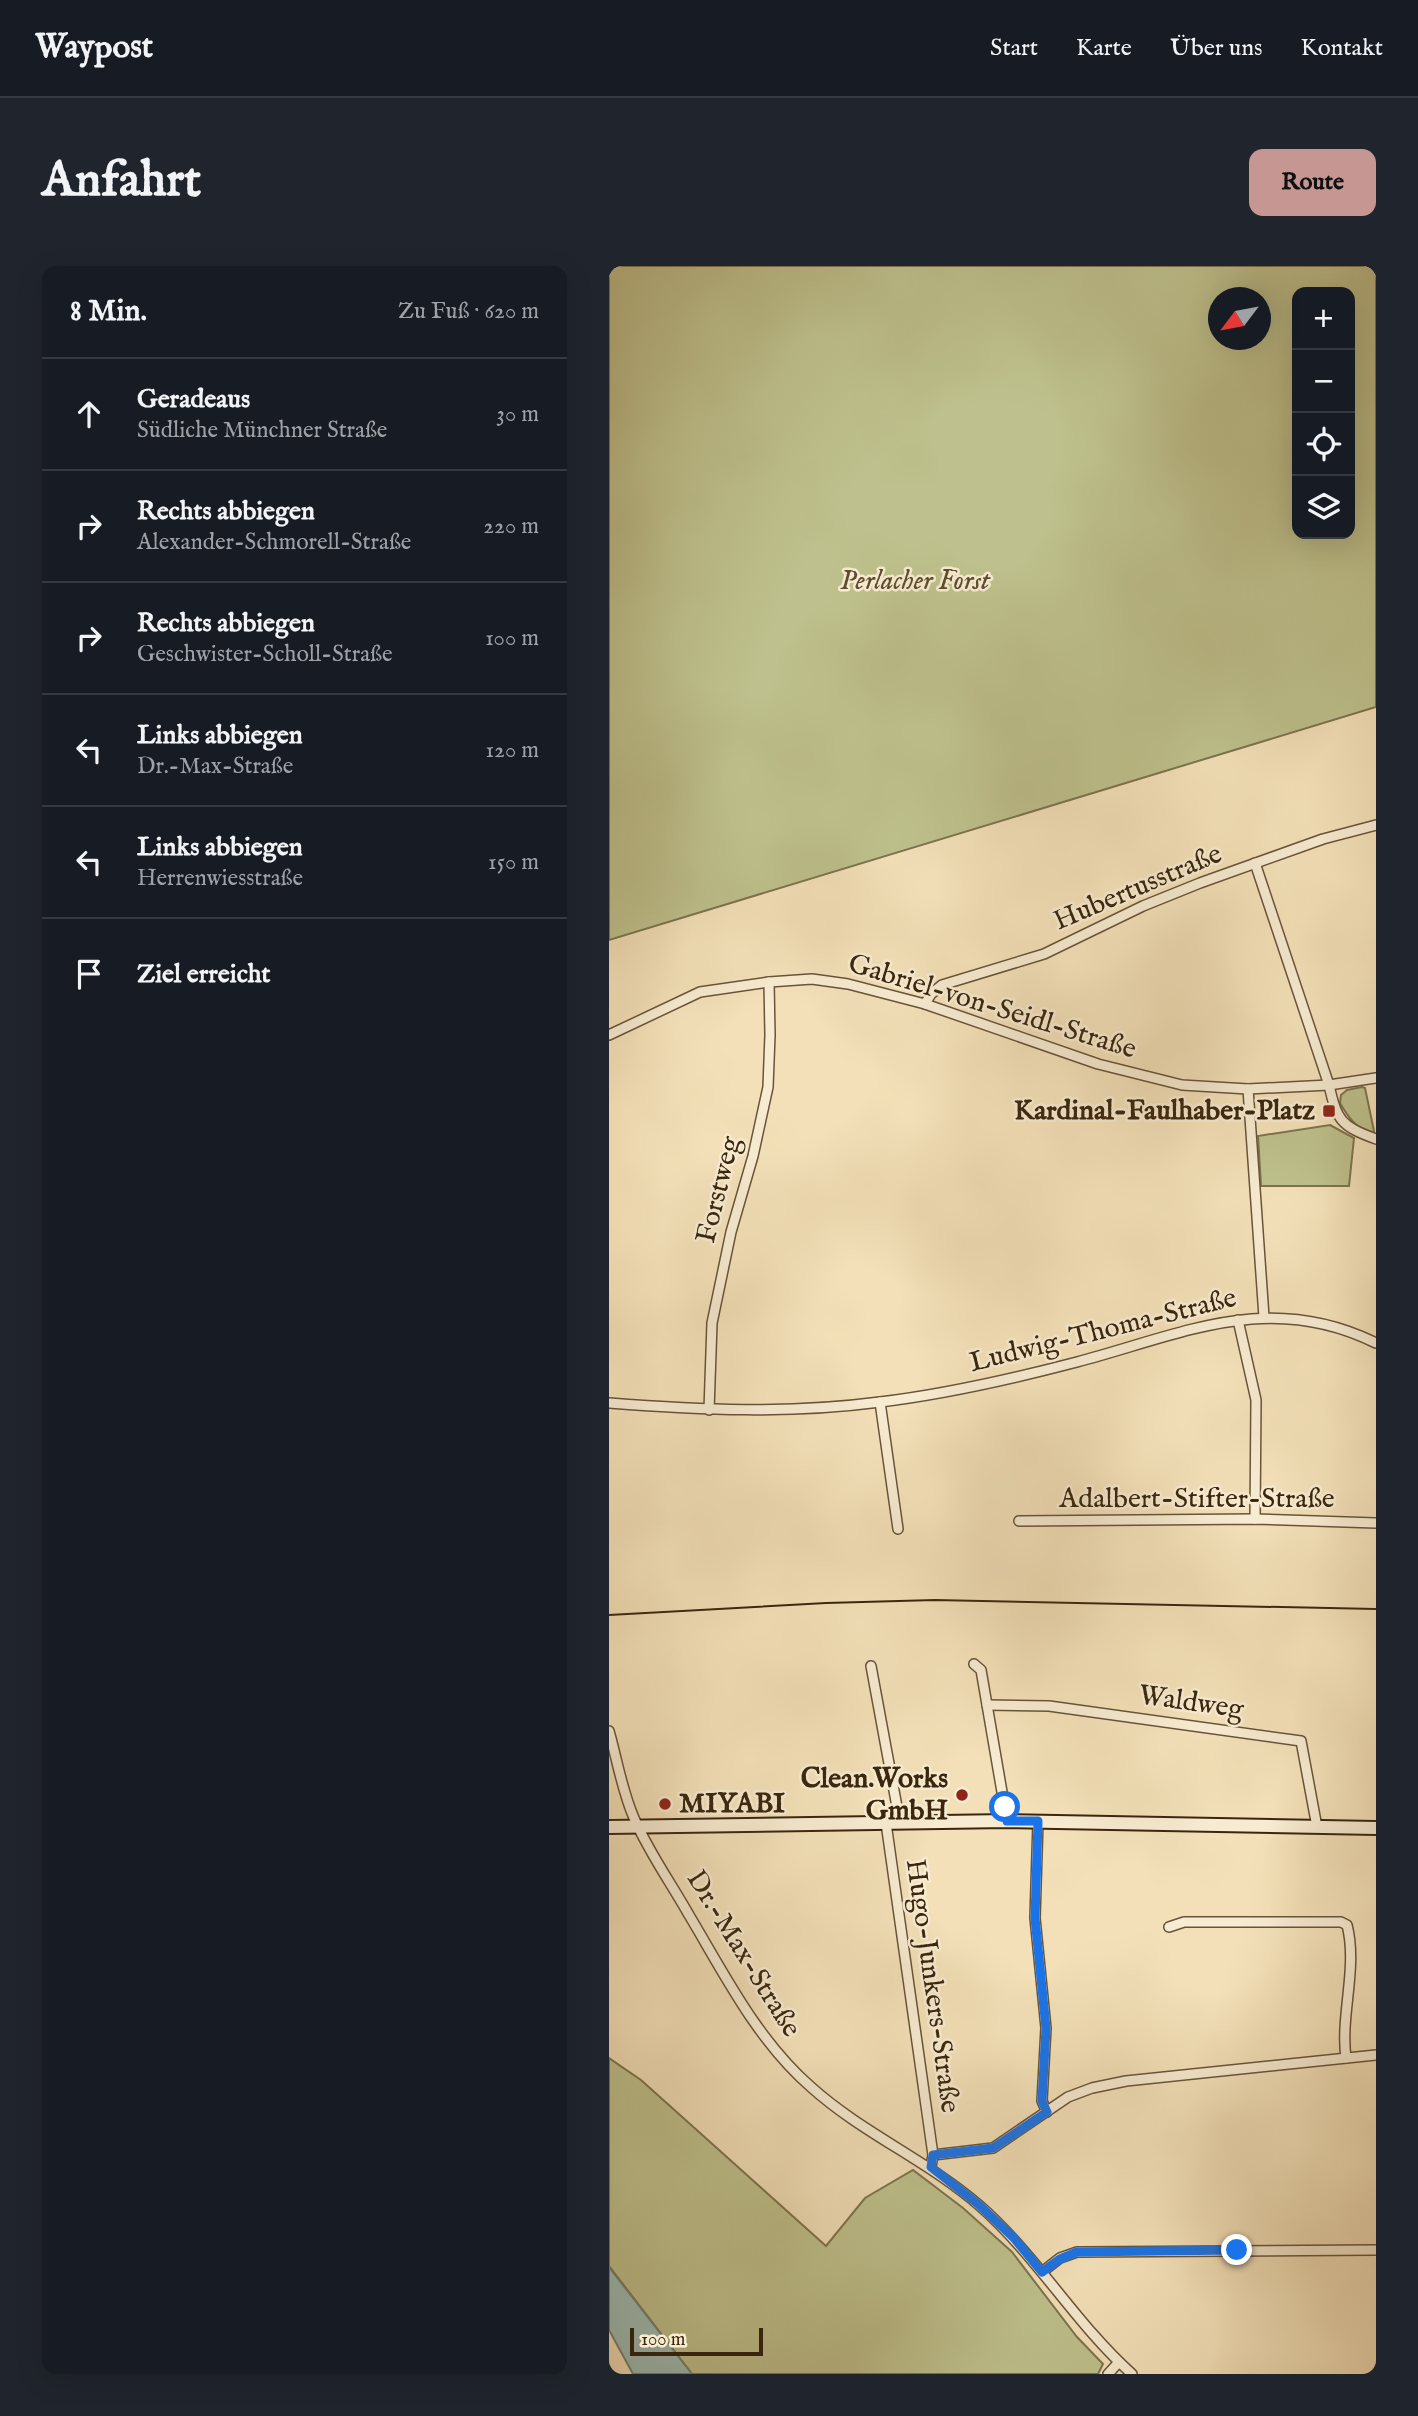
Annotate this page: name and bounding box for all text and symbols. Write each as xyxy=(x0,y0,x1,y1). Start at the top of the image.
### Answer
text: Waypost xyxy=(35,27,153,69)
text: Start xyxy=(990,33,1038,64)
text: Karte xyxy=(1076,33,1132,64)
text: Über uns xyxy=(1170,33,1262,64)
text: Kontakt xyxy=(1300,33,1383,64)
button: Route xyxy=(1249,149,1376,216)
text: Anfahrt xyxy=(42,151,201,213)
north arrow xyxy=(1208,287,1271,350)
map controls xyxy=(1292,287,1355,539)
button: + xyxy=(1292,287,1355,350)
text: 8 Min. xyxy=(70,293,147,331)
text: Zu Fuß · 620 m xyxy=(398,297,539,326)
button: − xyxy=(1292,350,1355,413)
text: Geradeaus xyxy=(137,383,250,416)
icon: ahead xyxy=(70,395,108,433)
text: 30 m xyxy=(496,400,539,429)
button: locate xyxy=(1292,413,1355,476)
text: Südliche Münchner Straße xyxy=(137,416,387,445)
button: layers xyxy=(1292,476,1355,539)
text: Rechts abbiegen xyxy=(137,495,315,528)
icon: right xyxy=(70,507,108,545)
text: 220 m xyxy=(483,512,539,541)
text: Alexander-Schmorell-Straße xyxy=(137,528,411,557)
park label: Perlacher Forst xyxy=(840,564,991,599)
text: Rechts abbiegen xyxy=(137,607,315,640)
icon: right xyxy=(70,619,108,657)
text: 100 m xyxy=(485,624,539,653)
text: Geschwister-Scholl-Straße xyxy=(137,640,392,669)
text: Links abbiegen xyxy=(137,719,303,752)
icon: left xyxy=(70,731,108,769)
text: 120 m xyxy=(486,736,539,765)
text: Dr.-Max-Straße xyxy=(137,752,293,781)
text: Links abbiegen xyxy=(137,831,303,864)
street label: Hubertusstraße xyxy=(1049,837,1228,939)
icon: left xyxy=(70,843,108,881)
text: 150 m xyxy=(488,848,539,877)
text: Herrenwiesstraße xyxy=(137,864,303,893)
street label: Gabriel-von-Seidl-Straße xyxy=(844,947,1140,1068)
icon: arrive xyxy=(70,955,108,993)
text: Ziel erreicht xyxy=(137,958,270,991)
place label: Kardinal-Faulhaber-Platz xyxy=(1014,1094,1315,1129)
marker: Kardinal-Faulhaber-Platz xyxy=(1321,1103,1337,1119)
street label: Forstweg xyxy=(689,1132,749,1247)
street label: Ludwig-Thoma-Straße xyxy=(966,1281,1240,1381)
street label: Adalbert-Stifter-Straße xyxy=(1058,1482,1335,1517)
street label: Waldweg xyxy=(1136,1678,1247,1728)
place label: Clean.Works GmbH xyxy=(801,1762,948,1829)
place label: MIYABI xyxy=(679,1787,785,1822)
marker: Clean.Works GmbH xyxy=(954,1787,970,1803)
route start xyxy=(989,1791,1020,1822)
marker: MIYABI xyxy=(657,1796,673,1812)
street label: Hugo-Junkers-Straße xyxy=(897,1857,967,2115)
street label: Dr.-Max-Straße xyxy=(678,1864,808,2044)
route end xyxy=(1221,2234,1252,2265)
scale bar xyxy=(630,2325,763,2357)
text: 100 m xyxy=(641,2328,685,2352)

